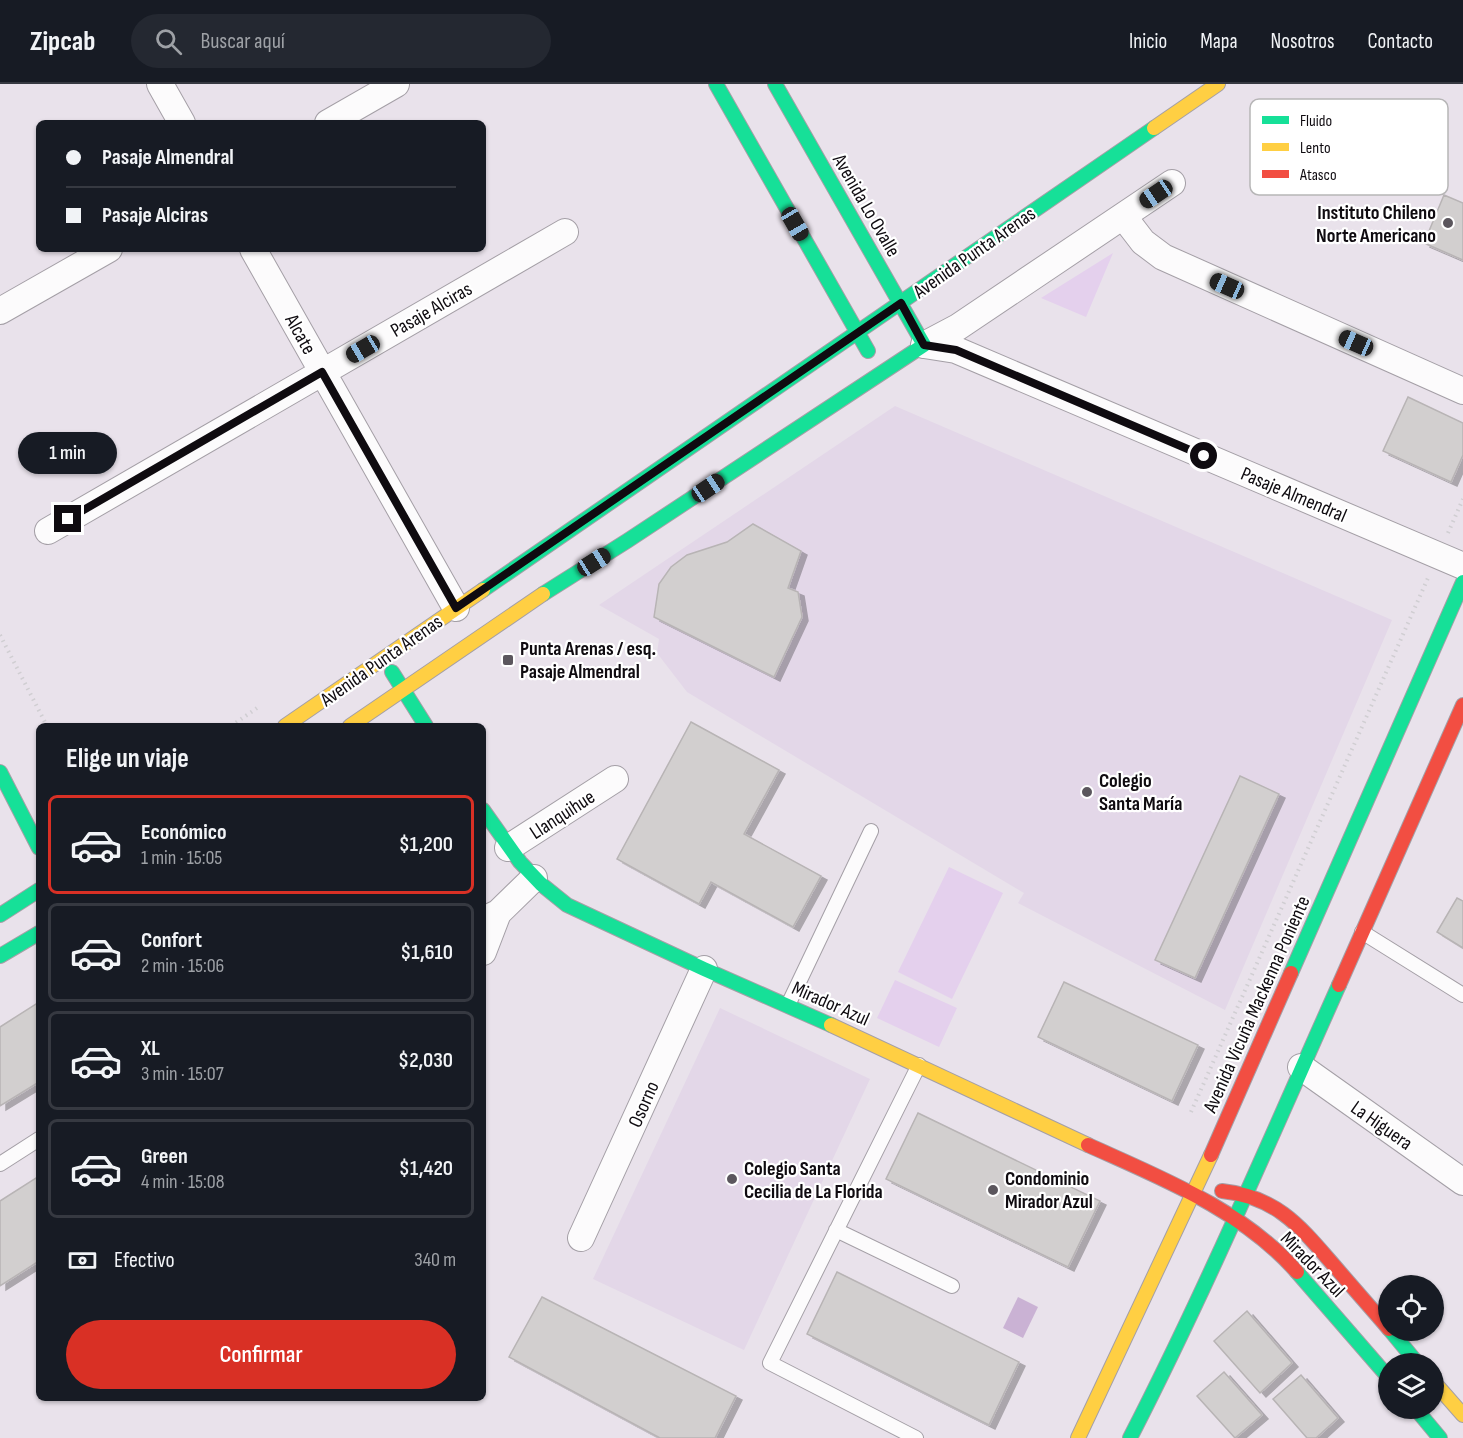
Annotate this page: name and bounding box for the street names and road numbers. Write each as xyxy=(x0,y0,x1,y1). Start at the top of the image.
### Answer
street label: Avenida Lo Ovalle xyxy=(827,149,905,261)
street label: Avenida Punta Arenas xyxy=(908,202,1040,304)
street label: Pasaje Alciras xyxy=(387,277,476,343)
street label: Alcate xyxy=(279,309,321,359)
street label: Pasaje Almendral xyxy=(1237,462,1350,528)
street label: Avenida Punta Arenas xyxy=(315,610,447,712)
street label: Llanquihue xyxy=(526,785,600,845)
street label: Avenida Vicuña Mackenna Poniente xyxy=(1198,892,1316,1117)
street label: Mirador Azul xyxy=(788,976,873,1032)
street label: Osorno xyxy=(623,1078,665,1131)
street label: La Higuera xyxy=(1346,1096,1417,1156)
street label: Mirador Azul xyxy=(1275,1227,1349,1303)

